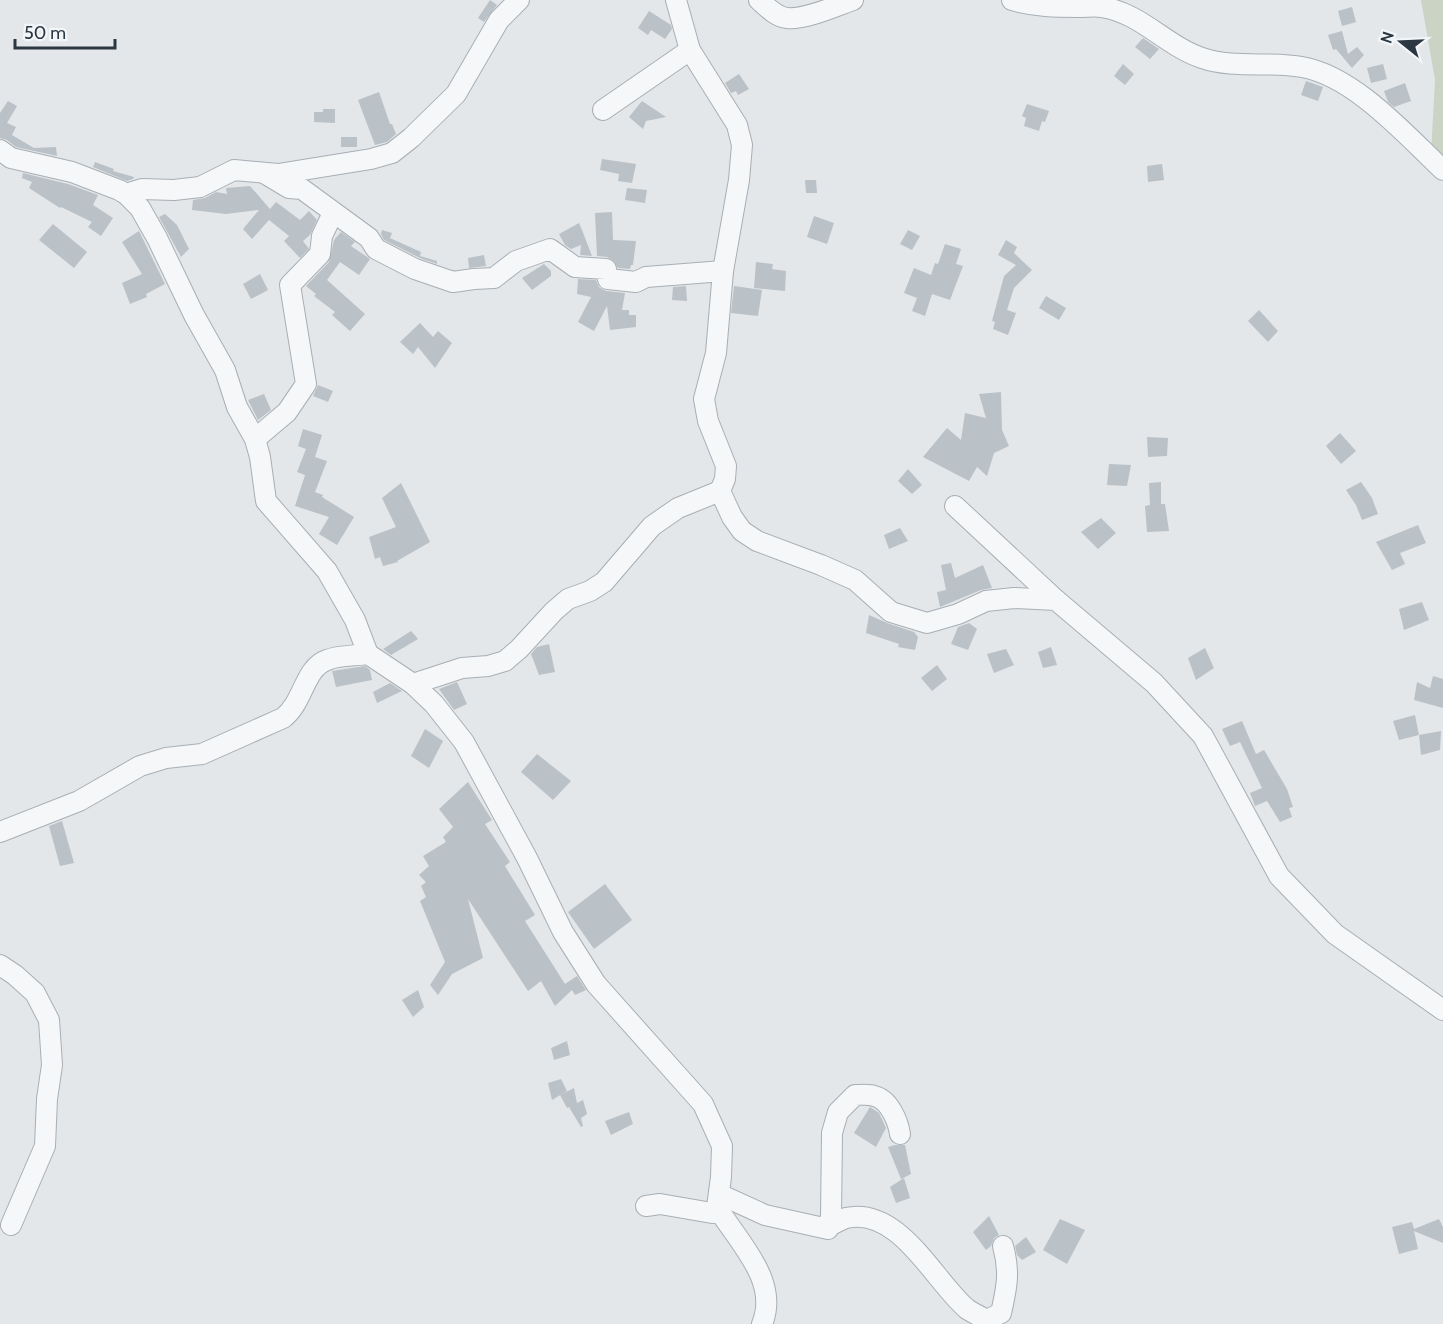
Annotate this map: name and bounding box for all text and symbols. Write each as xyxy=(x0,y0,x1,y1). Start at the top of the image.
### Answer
scale bar xyxy=(15,12,116,50)
north arrow xyxy=(1371,12,1431,72)
text: 50 m xyxy=(24,22,66,44)
text: N xyxy=(1376,29,1398,46)

